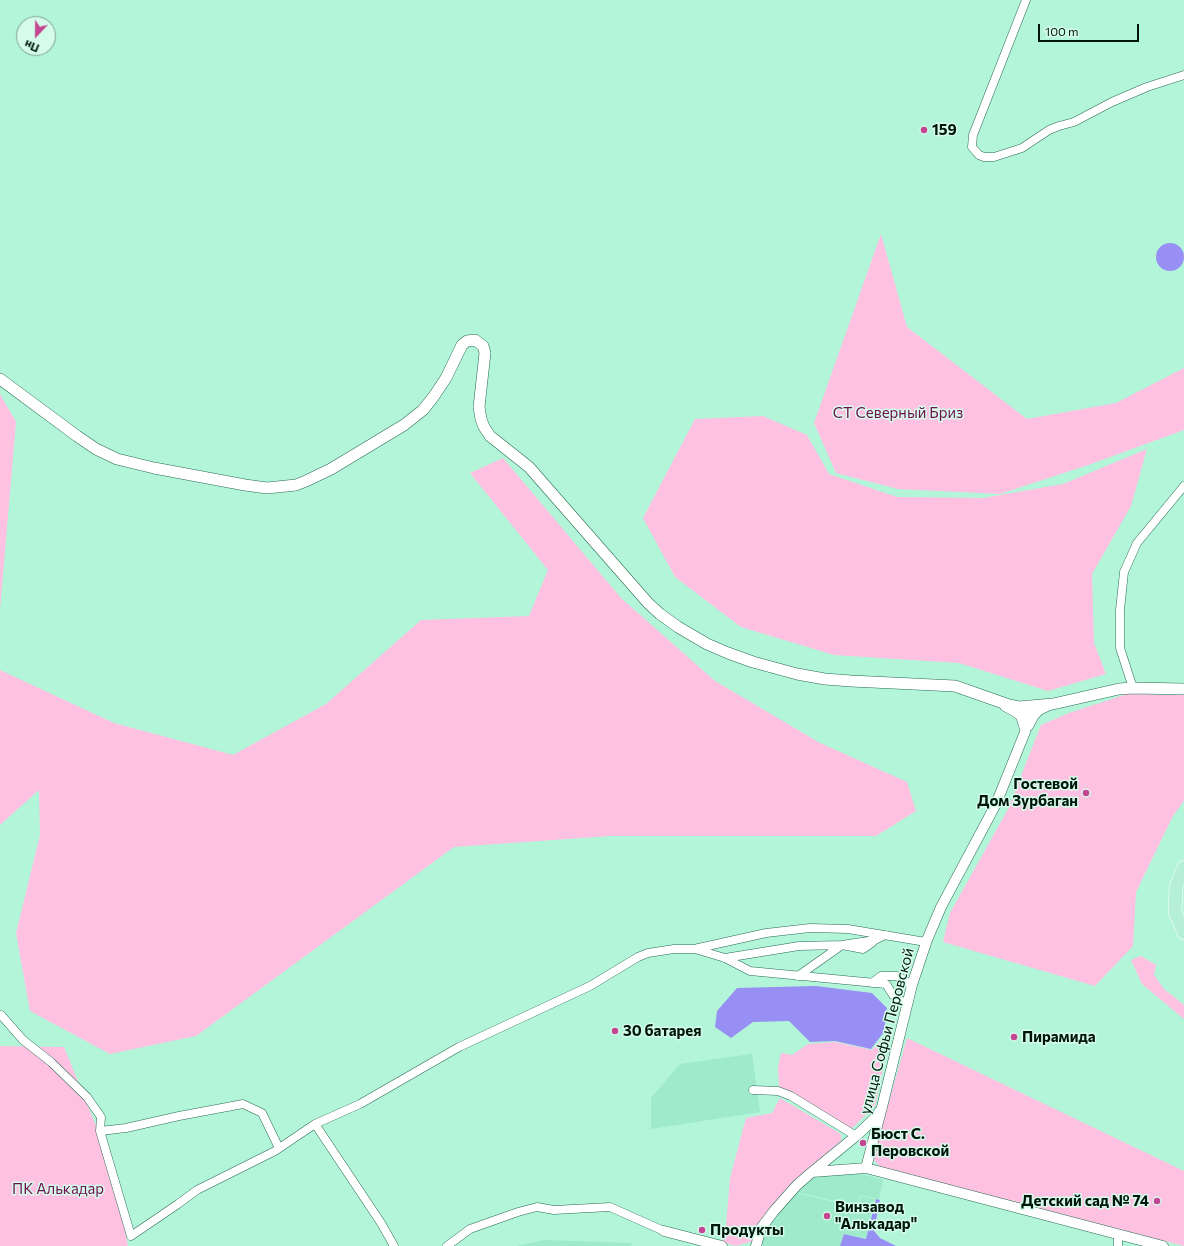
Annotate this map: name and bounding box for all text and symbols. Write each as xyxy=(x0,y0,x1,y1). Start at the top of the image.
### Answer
north arrow xyxy=(16,16,56,56)
scale bar xyxy=(1040,16,1141,42)
text: 100 m xyxy=(1045,24,1079,38)
text: Пн xyxy=(23,38,41,55)
place label: 159 xyxy=(932,121,957,139)
marker: 159 xyxy=(919,125,929,135)
park label: СТ Северный Бриз xyxy=(833,404,963,422)
place label: Гостевой Дом Зурбаган xyxy=(977,775,1078,810)
marker: Гостевой Дом Зурбаган xyxy=(1081,788,1091,798)
street label: улица Софьи Перовской xyxy=(856,946,918,1116)
place label: 30 батарея xyxy=(623,1022,701,1040)
marker: 30 батарея xyxy=(610,1026,620,1036)
place label: Пирамида xyxy=(1022,1028,1096,1046)
marker: Пирамида xyxy=(1009,1032,1019,1042)
place label: Бюст С. Перовской xyxy=(871,1125,949,1160)
marker: Бюст С. Перовской xyxy=(858,1138,868,1148)
park label: ПК Алькадар xyxy=(12,1180,104,1198)
place label: Детский сад № 74 xyxy=(1021,1192,1149,1210)
marker: Детский сад № 74 xyxy=(1152,1196,1162,1206)
place label: Винзавод "Алькадар" xyxy=(835,1198,917,1233)
marker: Винзавод "Алькадар" xyxy=(822,1211,832,1221)
place label: Продукты xyxy=(710,1221,784,1239)
marker: Продукты xyxy=(697,1225,707,1235)

